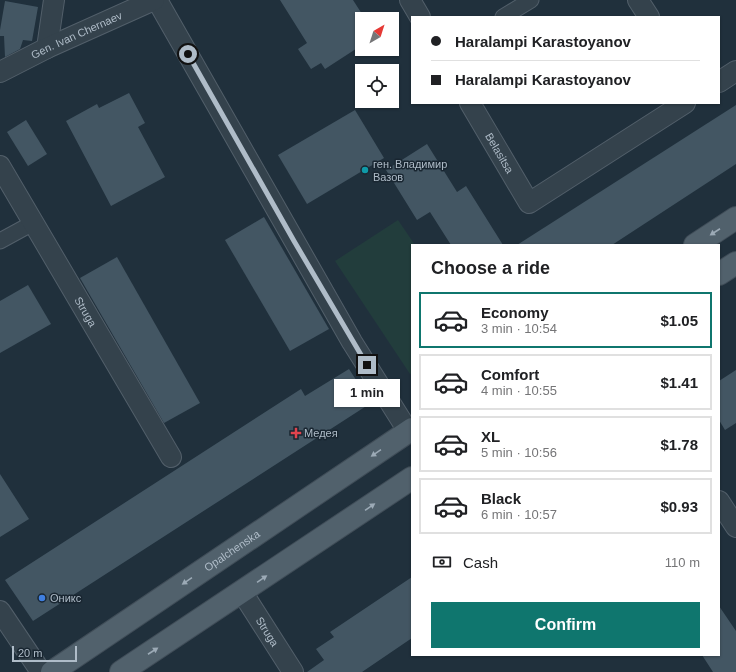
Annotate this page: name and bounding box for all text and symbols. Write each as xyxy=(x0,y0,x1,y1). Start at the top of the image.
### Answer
street label: Gen. Ivan Chernaev xyxy=(29,9,124,61)
north arrow xyxy=(355,12,399,56)
map controls xyxy=(355,12,399,108)
text: Haralampi Karastoyanov xyxy=(455,33,631,50)
route start xyxy=(179,45,197,63)
button: locate xyxy=(355,64,399,108)
text: Haralampi Karastoyanov xyxy=(455,71,631,88)
street label: Belasitsa xyxy=(483,131,516,176)
place label: ген. Владимир Вазов xyxy=(373,158,447,183)
marker: ген. Владимир Вазов xyxy=(360,165,370,175)
one-way arrow xyxy=(709,228,721,235)
text: Choose a ride xyxy=(431,258,550,278)
street label: Struga xyxy=(72,295,99,329)
icon: car xyxy=(433,302,469,338)
text: Economy xyxy=(481,304,549,321)
text: $1.05 xyxy=(660,312,698,329)
text: 3 min · 10:54 xyxy=(481,321,557,336)
route end xyxy=(358,356,376,374)
icon: car xyxy=(433,364,469,400)
text: Comfort xyxy=(481,366,539,383)
text: $1.41 xyxy=(660,374,698,391)
callout: 1 min xyxy=(334,379,400,407)
text: 4 min · 10:55 xyxy=(481,383,557,398)
text: 1 min xyxy=(350,385,384,400)
icon: car xyxy=(433,426,469,462)
place label: Медея xyxy=(304,427,338,439)
marker: Медея xyxy=(291,428,301,438)
text: XL xyxy=(481,428,500,445)
text: $1.78 xyxy=(660,436,698,453)
text: 5 min · 10:56 xyxy=(481,445,557,460)
one-way arrow xyxy=(371,449,381,457)
icon: car xyxy=(433,488,469,524)
text: Black xyxy=(481,490,521,507)
text: $0.93 xyxy=(660,498,698,515)
one-way arrow xyxy=(365,503,375,511)
text: 6 min · 10:57 xyxy=(481,507,557,522)
street label: Opalchenska xyxy=(202,527,263,574)
icon: cash xyxy=(431,551,453,573)
text: Cash xyxy=(463,554,498,571)
text: 110 m xyxy=(665,555,700,570)
one-way arrow xyxy=(256,575,267,583)
one-way arrow xyxy=(182,577,192,585)
place label: Оникс xyxy=(50,592,82,604)
marker: Оникс xyxy=(37,593,47,603)
button: Confirm xyxy=(431,602,700,648)
street label: Struga xyxy=(253,615,282,649)
scale bar xyxy=(12,644,77,663)
text: 20 m xyxy=(18,647,42,659)
one-way arrow xyxy=(147,647,159,654)

